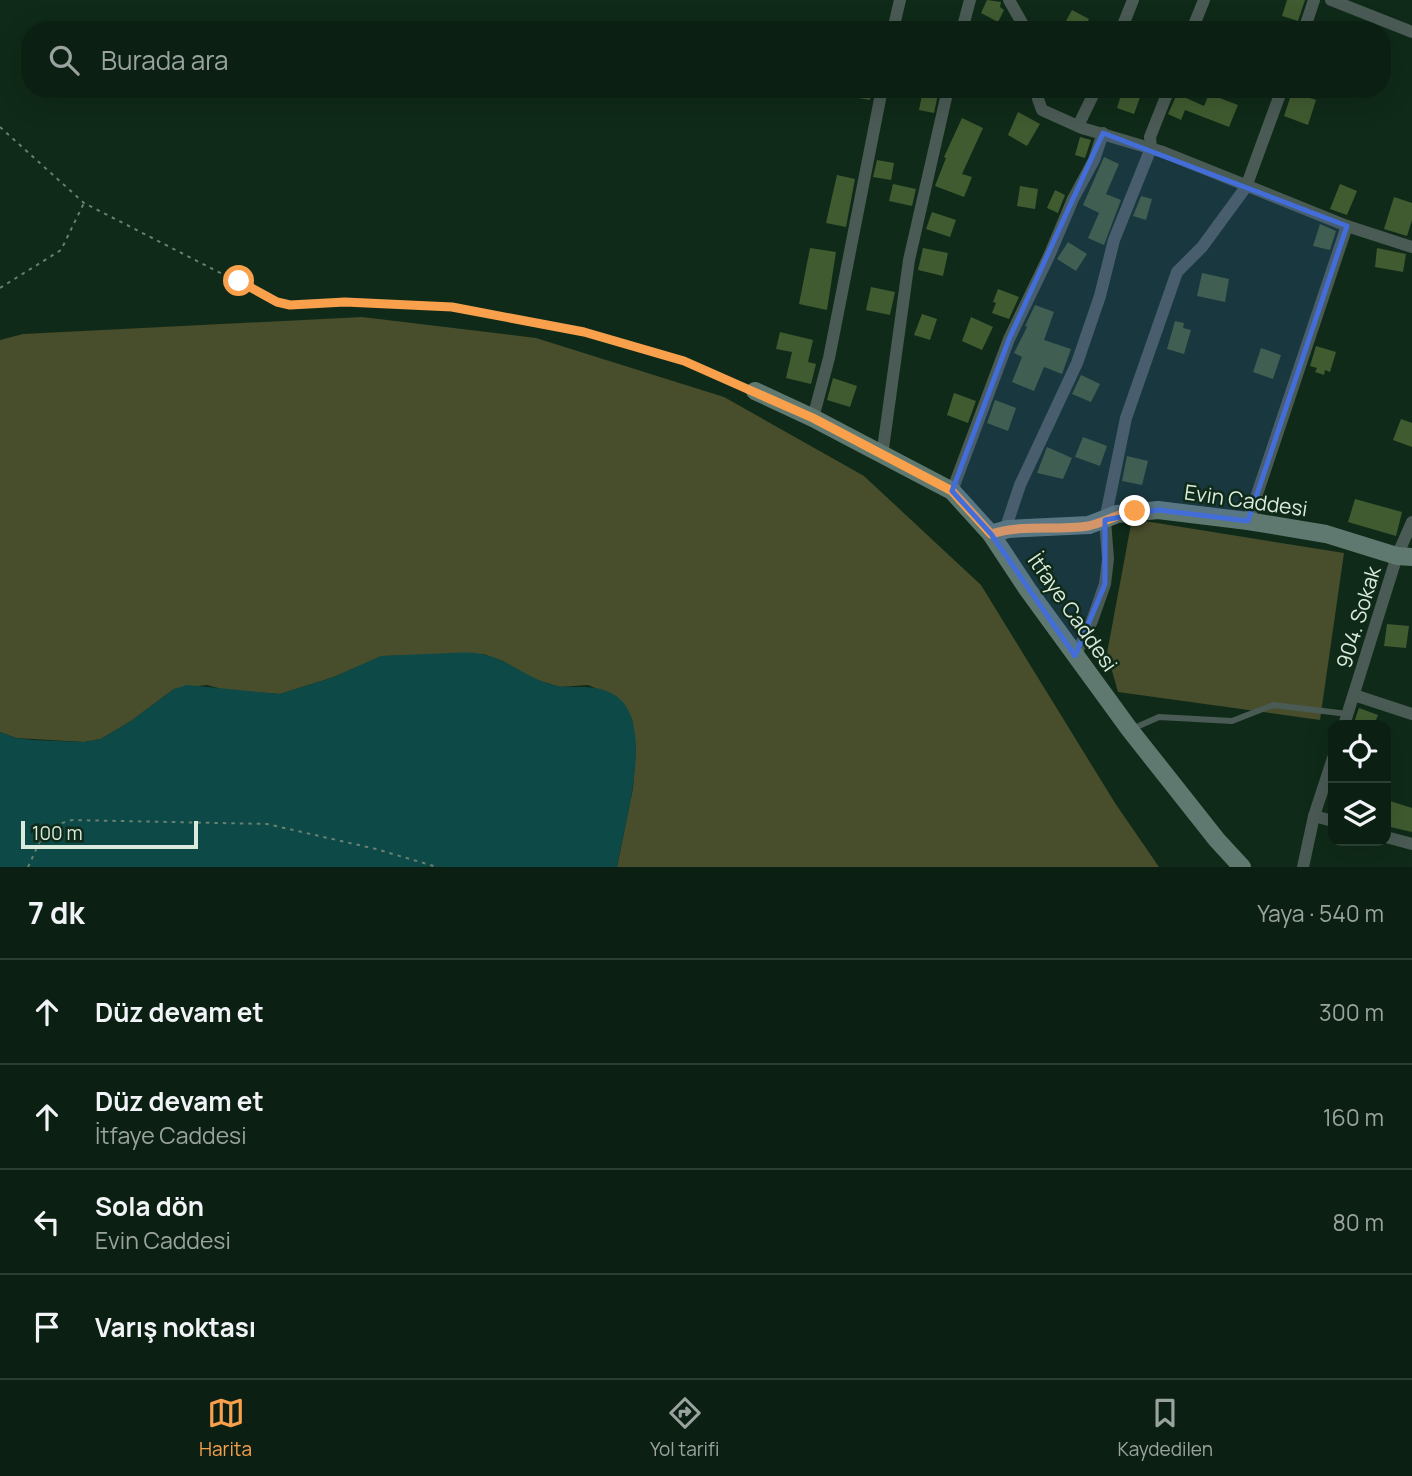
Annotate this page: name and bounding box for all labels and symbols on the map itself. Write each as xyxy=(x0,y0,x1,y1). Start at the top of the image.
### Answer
route start xyxy=(223,265,254,296)
street label: Evin Caddesi xyxy=(1183,478,1309,522)
route end xyxy=(1119,495,1150,526)
street label: İtfaye Caddesi xyxy=(1022,547,1124,677)
street label: 904. Sokak xyxy=(1329,562,1387,671)
scale bar xyxy=(21,818,198,850)

